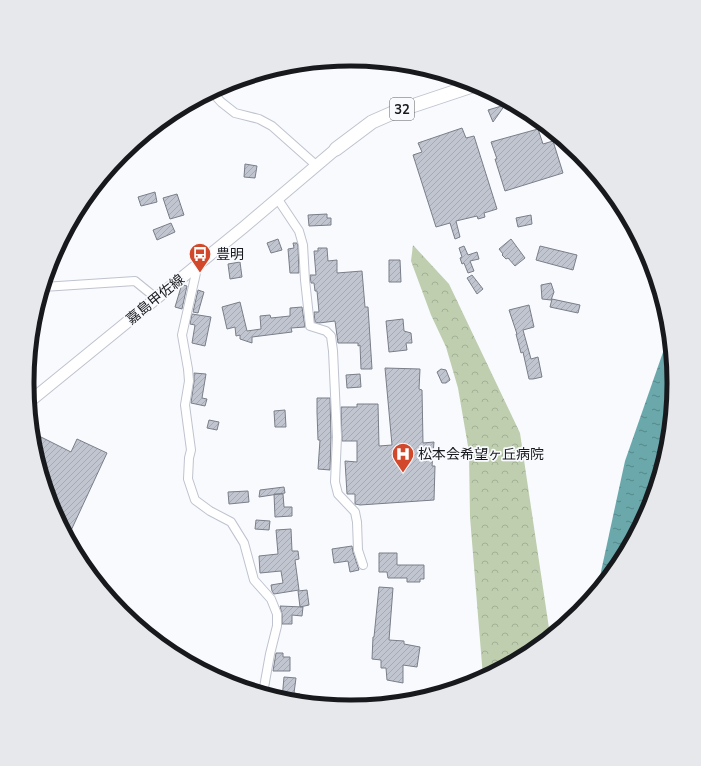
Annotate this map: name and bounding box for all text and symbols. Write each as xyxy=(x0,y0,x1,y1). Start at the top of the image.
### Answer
road number: 32 xyxy=(390,98,414,120)
bus stop icon: 豊明 xyxy=(187,241,213,274)
place label: 豊明 xyxy=(216,245,244,264)
street label: 嘉島甲佐線 xyxy=(122,270,188,329)
hospital icon: 松本会希望ヶ丘病院 xyxy=(390,441,416,474)
place label: 松本会希望ヶ丘病院 xyxy=(418,445,544,464)

